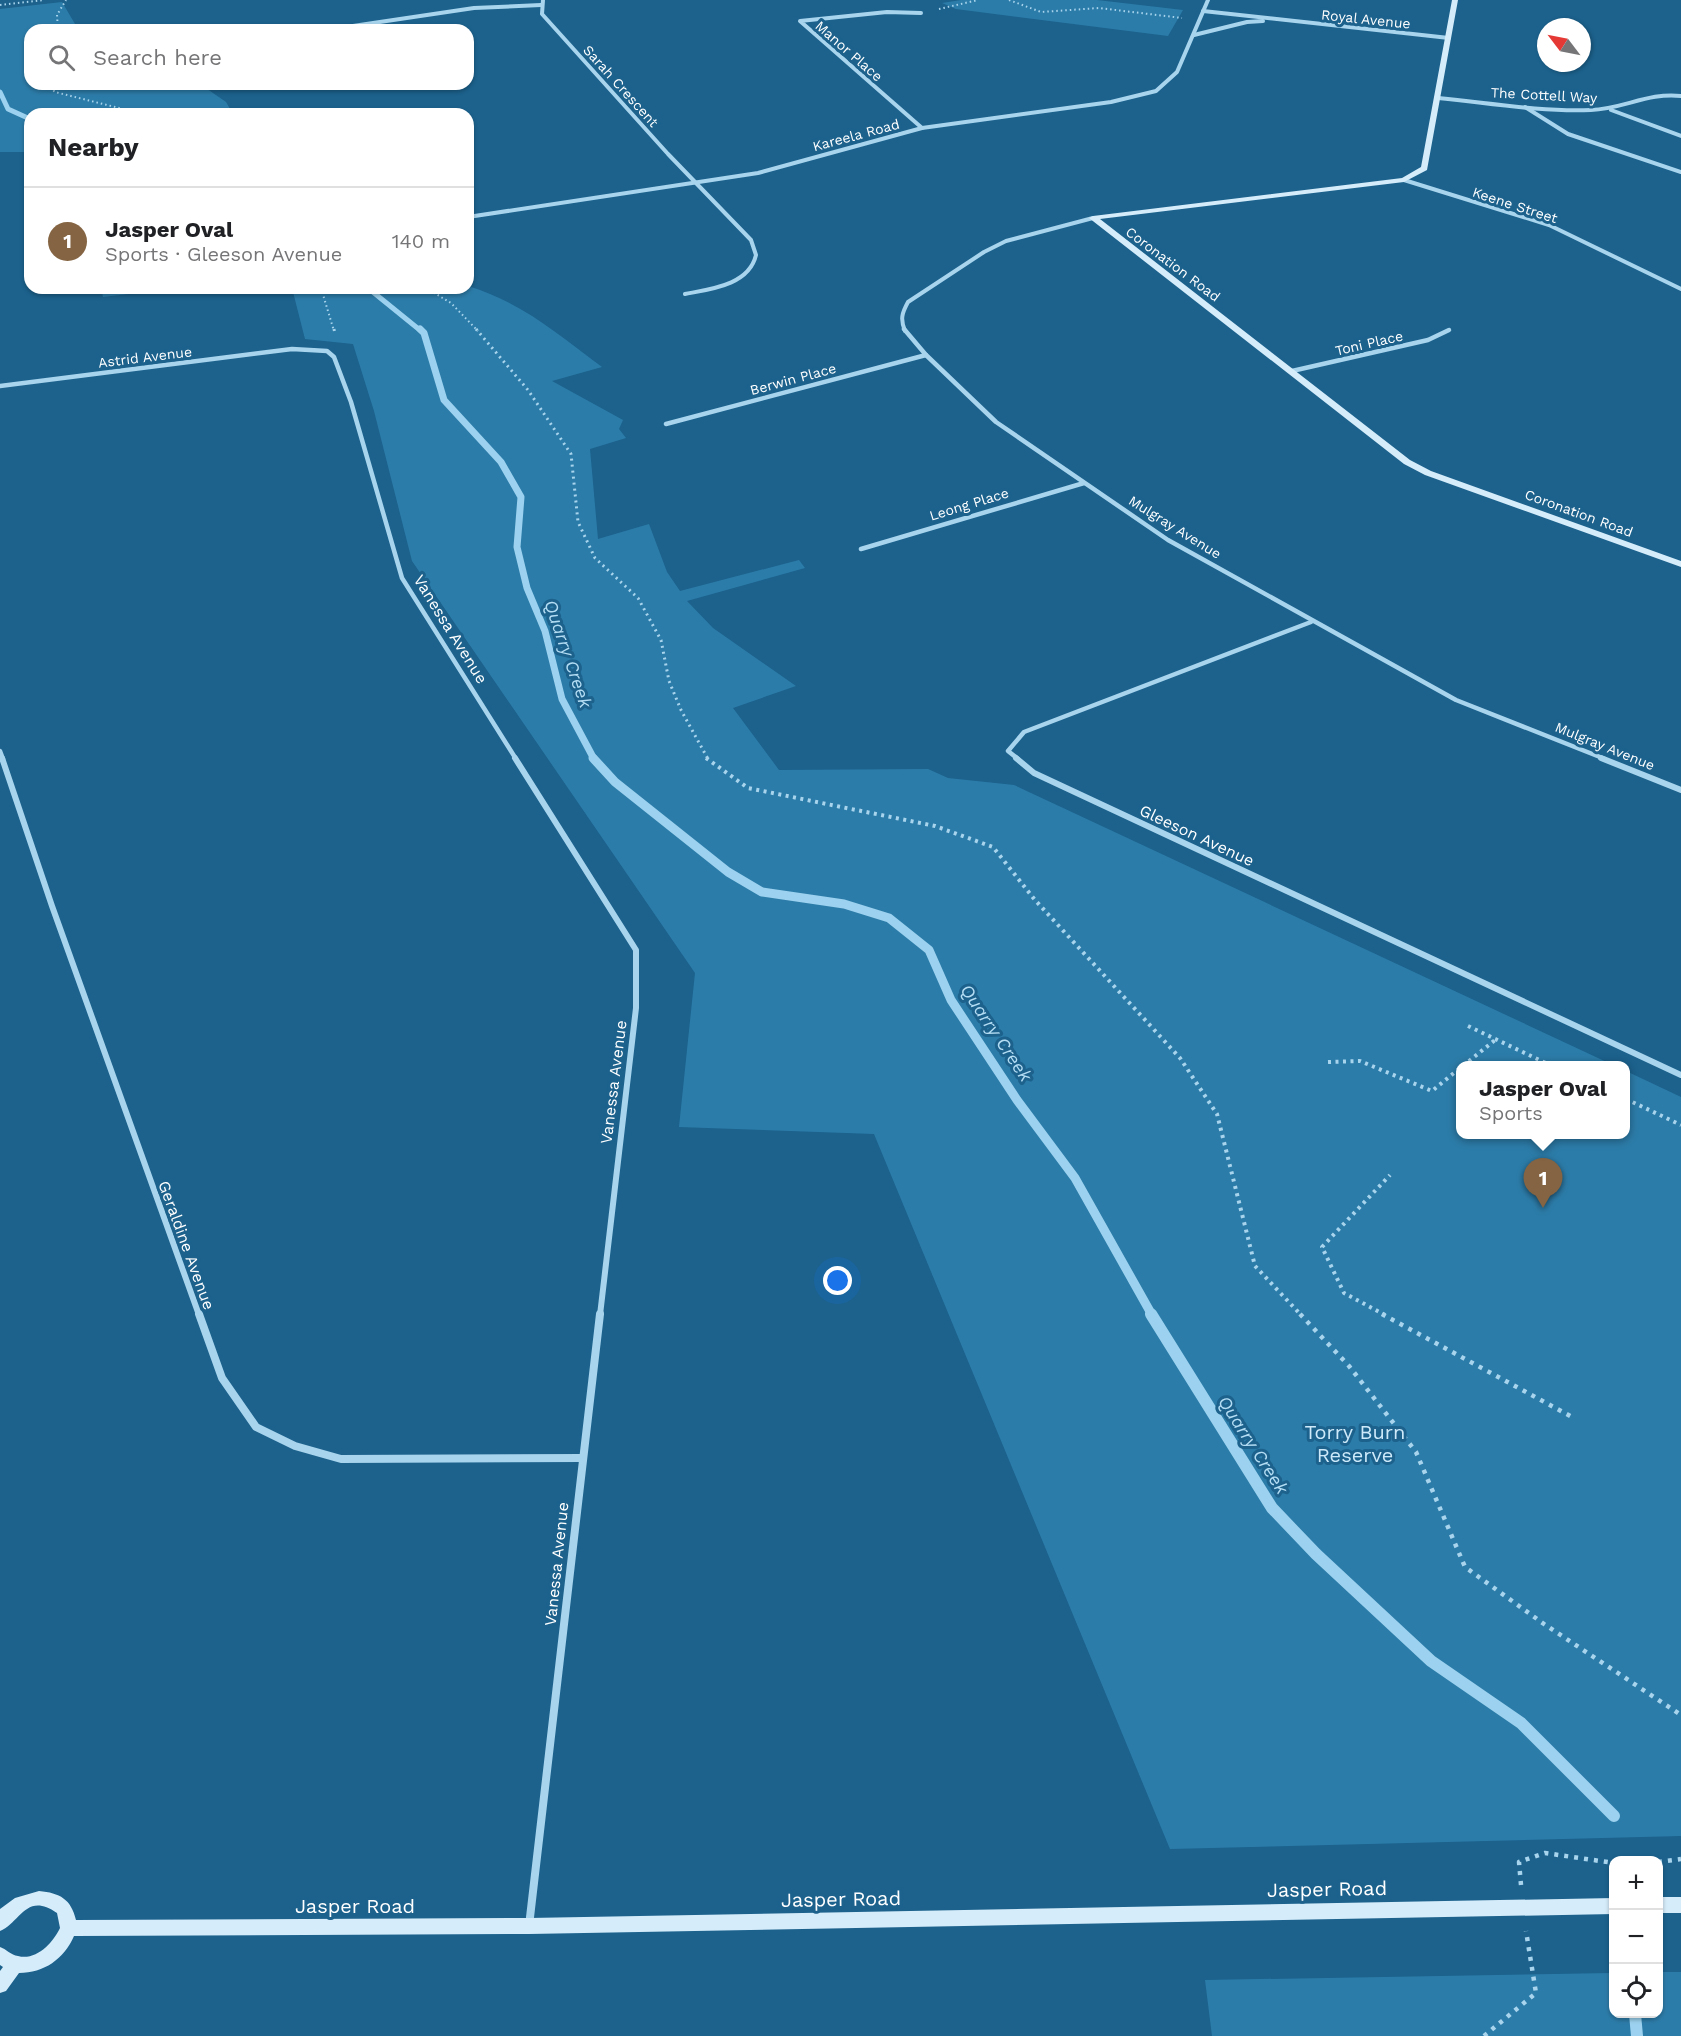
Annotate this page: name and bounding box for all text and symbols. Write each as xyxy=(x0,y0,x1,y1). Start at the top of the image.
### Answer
street label: Royal Avenue xyxy=(1321,6,1411,32)
street label: Manor Place xyxy=(812,18,886,84)
north arrow xyxy=(1537,18,1591,72)
search box xyxy=(24,24,474,90)
icon: search xyxy=(45,41,78,74)
street label: Sarah Crescent xyxy=(580,42,662,130)
text: Search here xyxy=(93,45,222,70)
street label: The Cottell Way xyxy=(1490,84,1598,106)
street label: Kareela Road xyxy=(811,116,901,154)
text: Nearby xyxy=(48,132,139,162)
street label: Keene Street xyxy=(1470,184,1560,226)
text: Jasper Oval xyxy=(105,217,233,242)
street label: Coronation Road xyxy=(1123,223,1223,305)
text: 1 xyxy=(63,229,72,253)
text: 140 m xyxy=(392,229,450,253)
text: Sports · Gleeson Avenue xyxy=(105,242,342,266)
street label: Toni Place xyxy=(1334,327,1404,359)
street label: Astrid Avenue xyxy=(97,343,193,371)
street label: Berwin Place xyxy=(748,360,838,398)
street label: Leong Place xyxy=(927,484,1011,524)
street label: Coronation Road xyxy=(1523,486,1635,540)
street label: Mulgray Avenue xyxy=(1126,492,1224,562)
street label: Vanessa Avenue xyxy=(410,571,492,687)
water label: Quarry Creek xyxy=(540,597,597,712)
street label: Mulgray Avenue xyxy=(1553,719,1657,773)
street label: Gleeson Avenue xyxy=(1136,801,1257,870)
water label: Quarry Creek xyxy=(956,980,1037,1086)
street label: Vanessa Avenue xyxy=(596,1019,631,1145)
popup xyxy=(1456,1061,1630,1139)
text: Jasper Oval xyxy=(1479,1076,1607,1101)
text: Sports xyxy=(1479,1101,1543,1125)
pin: 1 xyxy=(1524,1158,1562,1208)
street label: Geraldine Avenue xyxy=(154,1178,219,1312)
your location xyxy=(823,1266,852,1295)
water label: Quarry Creek xyxy=(1214,1392,1294,1499)
park label: Torry Burn Reserve xyxy=(1305,1420,1405,1467)
street label: Vanessa Avenue xyxy=(541,1501,572,1627)
map controls xyxy=(1609,1856,1663,2018)
button: + xyxy=(1609,1856,1663,1910)
street label: Jasper Road xyxy=(1267,1876,1387,1902)
street label: Jasper Road xyxy=(781,1886,901,1912)
street label: Jasper Road xyxy=(295,1894,415,1918)
button: − xyxy=(1609,1910,1663,1964)
button: locate xyxy=(1609,1964,1663,2018)

